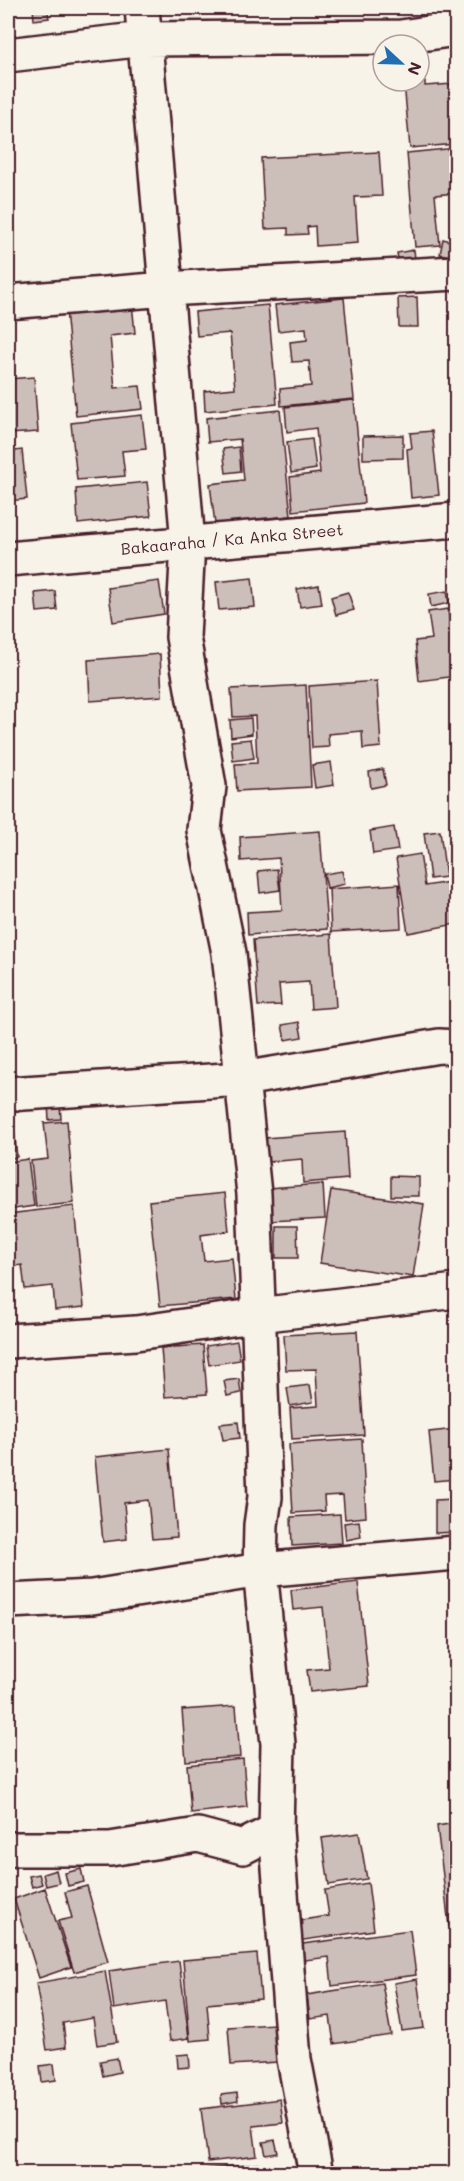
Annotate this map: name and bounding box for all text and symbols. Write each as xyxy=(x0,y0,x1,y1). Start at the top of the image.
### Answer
north arrow xyxy=(371,33,431,93)
text: N xyxy=(403,59,427,78)
street label: Bakaaraha / Ka Anka Street xyxy=(120,518,344,559)

